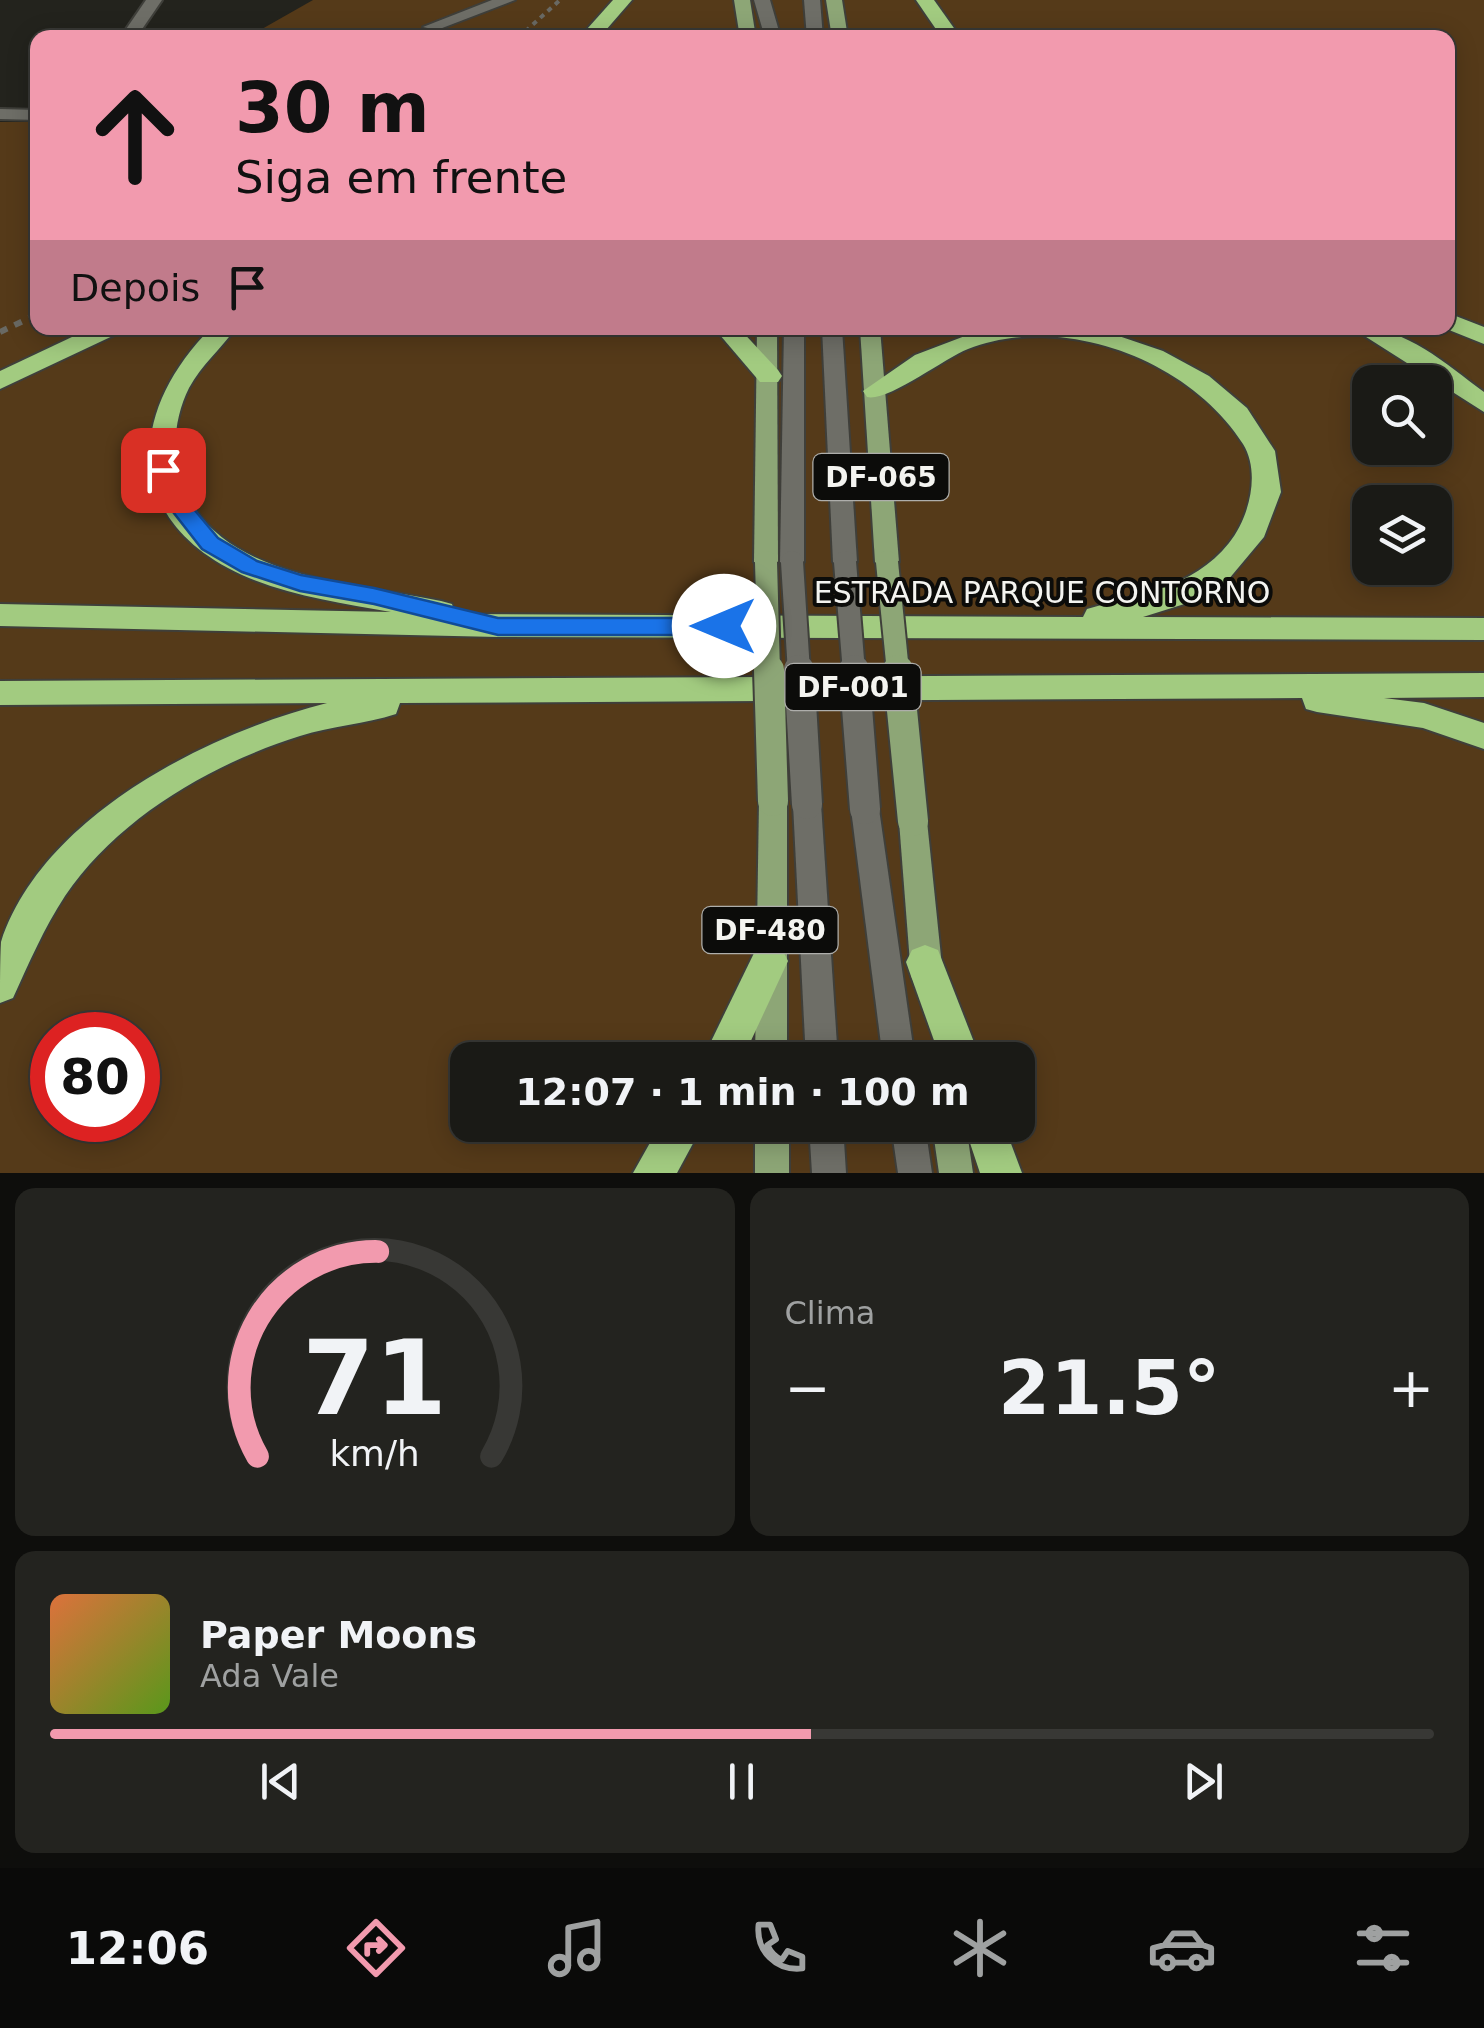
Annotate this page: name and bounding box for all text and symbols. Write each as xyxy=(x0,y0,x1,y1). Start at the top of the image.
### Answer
text: 30 m xyxy=(235,67,430,149)
icon: ahead xyxy=(70,70,200,200)
text: Siga em frente xyxy=(235,151,567,204)
icon: arrive xyxy=(220,260,275,315)
text: Depois xyxy=(70,266,200,310)
map controls xyxy=(1352,365,1452,585)
button: search xyxy=(1352,365,1452,465)
pin xyxy=(121,428,206,513)
icon: arrive xyxy=(136,443,191,498)
road number: DF-065 xyxy=(814,454,948,500)
button: layers xyxy=(1352,485,1452,585)
position arrow xyxy=(672,574,776,678)
street label: ESTRADA PARQUE CONTORNO xyxy=(814,575,1270,610)
road number: DF-001 xyxy=(786,664,920,710)
road number: DF-480 xyxy=(702,907,838,953)
speed limit sign: 80 xyxy=(30,1012,160,1142)
text: 12:07 · 1 min · 100 m xyxy=(515,1070,970,1114)
text: Clima xyxy=(785,1294,875,1332)
text: 71 xyxy=(302,1317,447,1439)
text: 21.5° xyxy=(998,1344,1221,1432)
text: − xyxy=(785,1356,831,1420)
text: + xyxy=(1388,1356,1434,1420)
text: km/h xyxy=(330,1433,420,1474)
text: Paper Moons xyxy=(200,1613,477,1657)
text: Ada Vale xyxy=(200,1657,339,1695)
icon: previous xyxy=(253,1754,308,1809)
icon: pause xyxy=(714,1754,769,1809)
icon: next xyxy=(1176,1754,1231,1809)
icon: directions xyxy=(341,1913,411,1983)
icon: music xyxy=(542,1913,612,1983)
icon: phone xyxy=(744,1913,814,1983)
icon: climate xyxy=(945,1913,1015,1983)
icon: car xyxy=(1147,1913,1217,1983)
icon: filters xyxy=(1348,1913,1418,1983)
text: 12:06 xyxy=(66,1922,209,1975)

